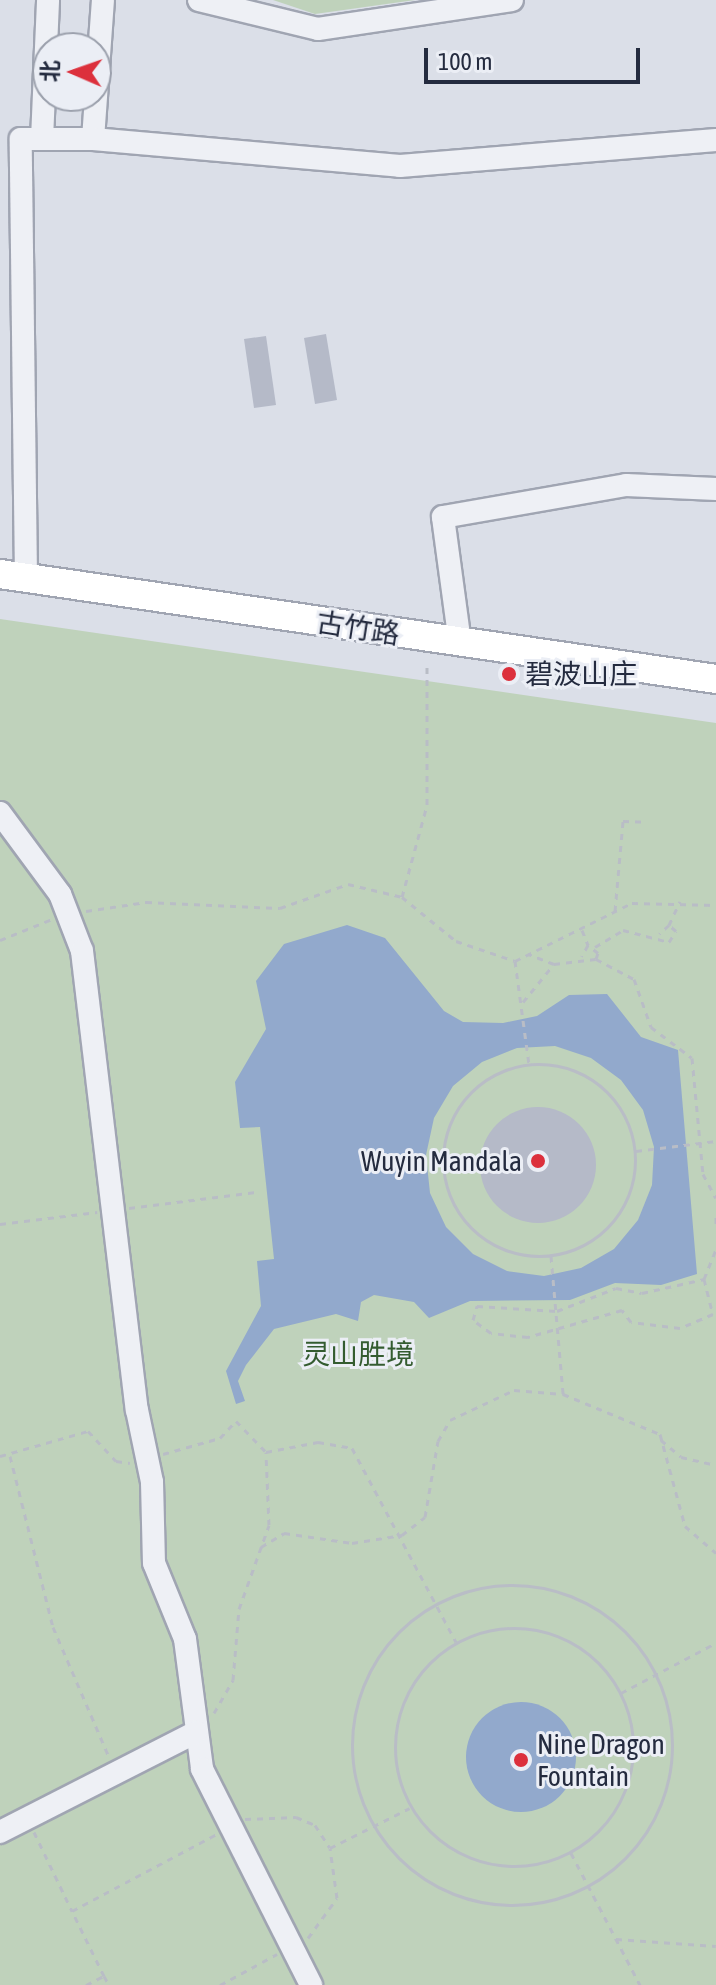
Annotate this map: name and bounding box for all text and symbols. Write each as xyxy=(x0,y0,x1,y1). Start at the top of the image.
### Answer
north arrow xyxy=(32,32,112,112)
scale bar xyxy=(428,32,644,82)
text: 100 m xyxy=(438,48,492,75)
text: 北 xyxy=(37,60,63,83)
street label: 古竹路 xyxy=(314,605,402,651)
place label: 碧波山庄 xyxy=(525,657,637,691)
marker: 碧波山庄 xyxy=(500,665,518,683)
place label: Wuyin Mandala xyxy=(361,1144,522,1178)
marker: Wuyin Mandala xyxy=(529,1152,547,1170)
park label: 灵山胜境 xyxy=(302,1337,414,1371)
place label: Nine Dragon Fountain xyxy=(537,1727,665,1793)
marker: Nine Dragon Fountain xyxy=(512,1751,530,1769)

